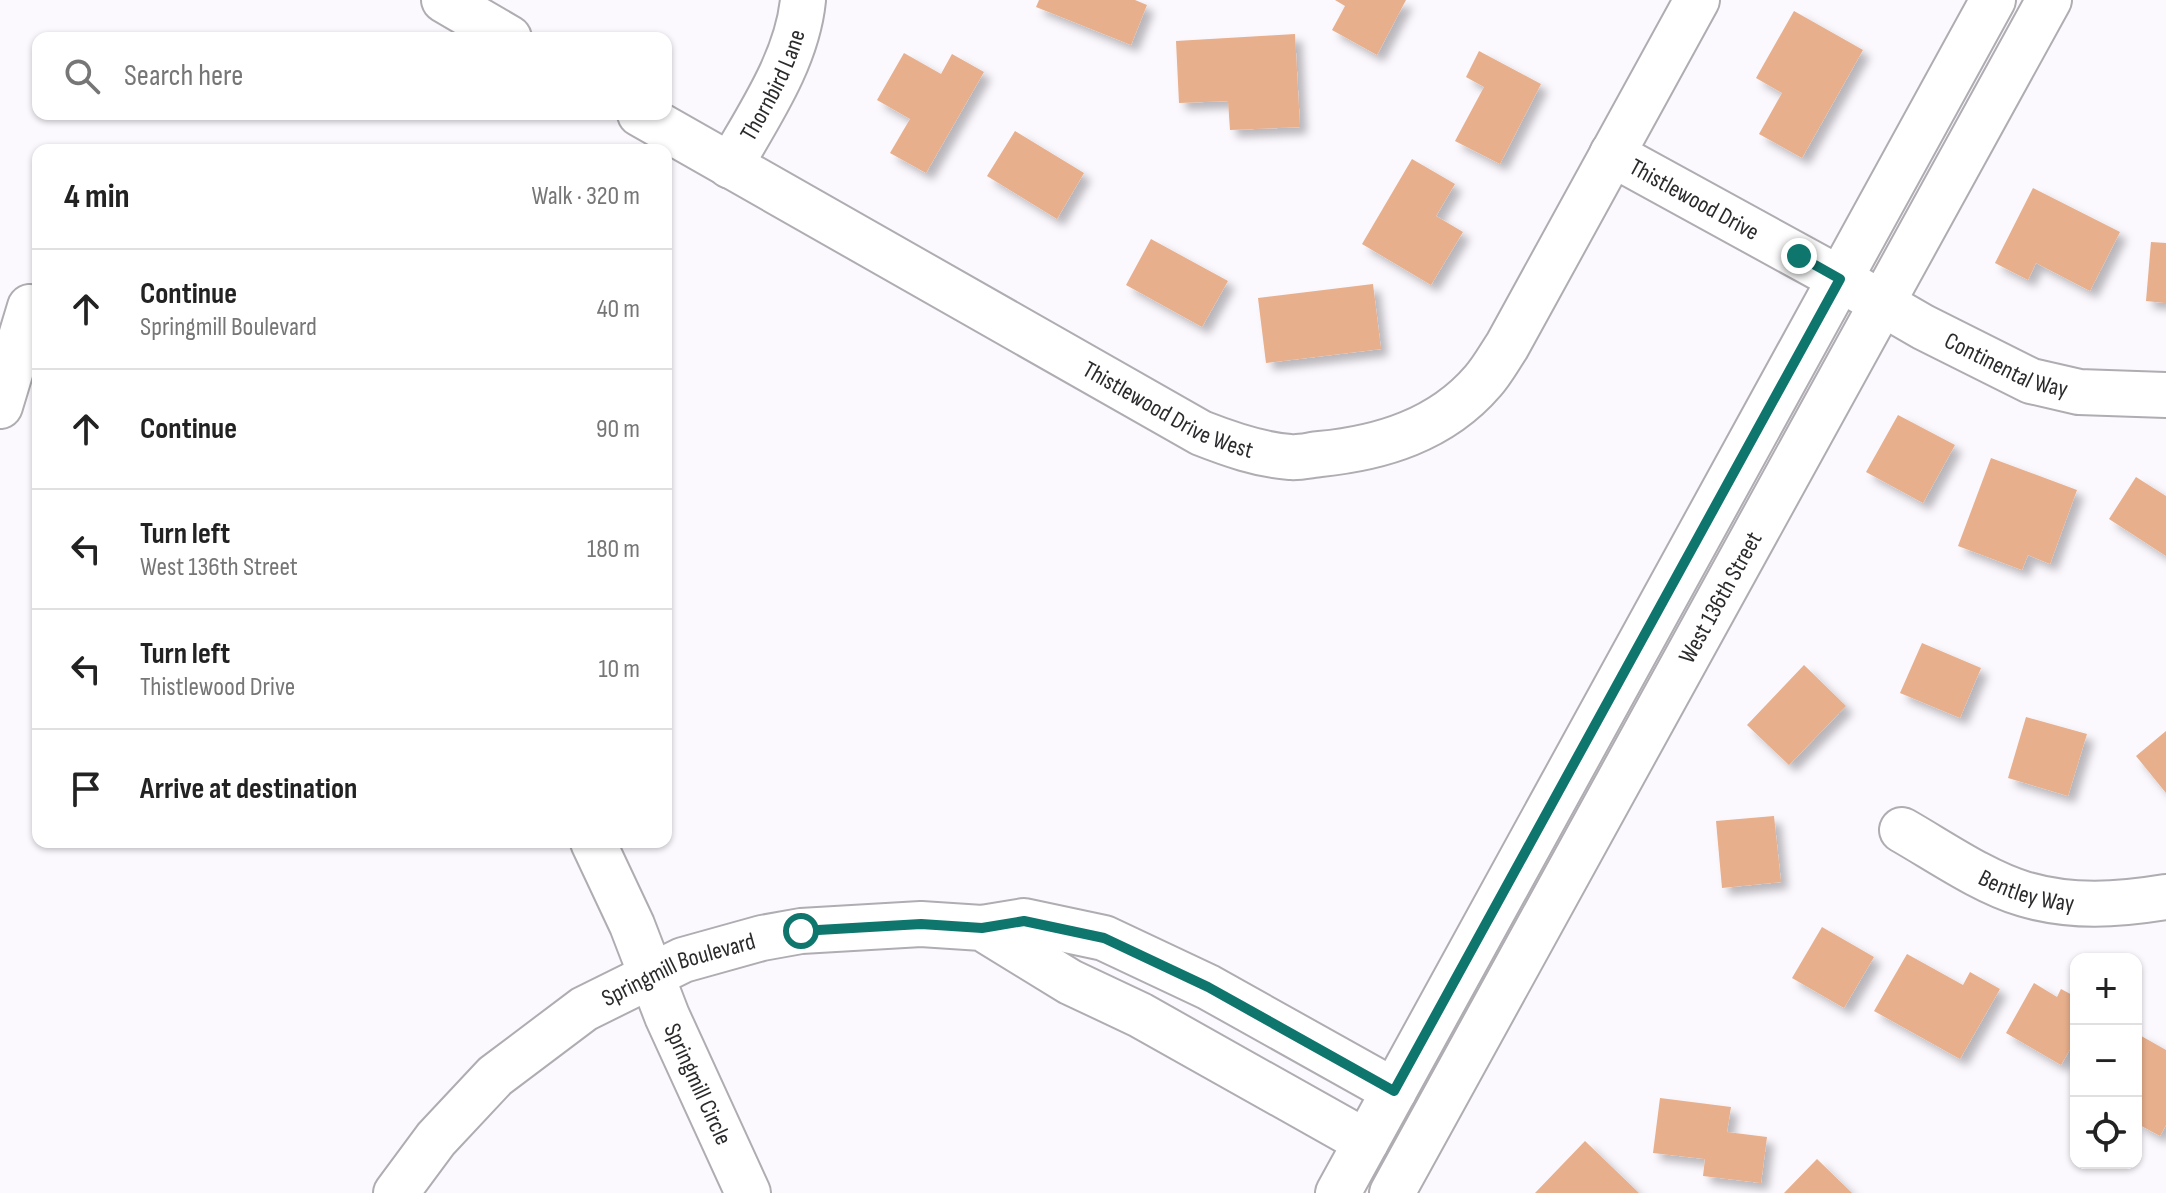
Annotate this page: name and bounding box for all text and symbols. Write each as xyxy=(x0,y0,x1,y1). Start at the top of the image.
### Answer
street label: Thornbird Lane xyxy=(734,26,811,146)
search box xyxy=(32,32,672,120)
icon: search xyxy=(60,54,104,98)
text: Search here xyxy=(124,58,243,94)
street label: Thistlewood Drive xyxy=(1625,152,1764,246)
text: 4 min xyxy=(64,176,130,217)
text: Walk · 320 m xyxy=(532,181,640,212)
route end xyxy=(1781,238,1817,274)
text: Continue xyxy=(140,276,237,312)
icon: ahead xyxy=(64,287,108,331)
text: 40 m xyxy=(597,294,640,325)
text: Springmill Boulevard xyxy=(140,312,317,343)
street label: Continental Way xyxy=(1940,326,2071,403)
street label: Thistlewood Drive West xyxy=(1078,354,1257,465)
icon: ahead xyxy=(64,407,108,451)
text: Continue xyxy=(140,411,237,447)
text: 90 m xyxy=(596,414,640,445)
text: Turn left xyxy=(140,516,230,552)
icon: left xyxy=(64,527,108,571)
street label: West 136th Street xyxy=(1672,527,1768,668)
text: 180 m xyxy=(587,534,640,565)
text: West 136th Street xyxy=(140,552,298,583)
text: Turn left xyxy=(140,636,230,672)
icon: left xyxy=(64,647,108,691)
text: 10 m xyxy=(598,654,640,685)
text: Thistlewood Drive xyxy=(140,672,295,703)
icon: arrive xyxy=(64,767,108,811)
text: Arrive at destination xyxy=(140,771,357,807)
street label: Bentley Way xyxy=(1974,863,2076,918)
route start xyxy=(783,913,819,949)
street label: Springmill Boulevard xyxy=(597,926,759,1013)
map controls xyxy=(2070,953,2142,1169)
button: + xyxy=(2070,953,2142,1025)
street label: Springmill Circle xyxy=(658,1019,738,1149)
button: − xyxy=(2070,1025,2142,1097)
button: locate xyxy=(2070,1097,2142,1169)

